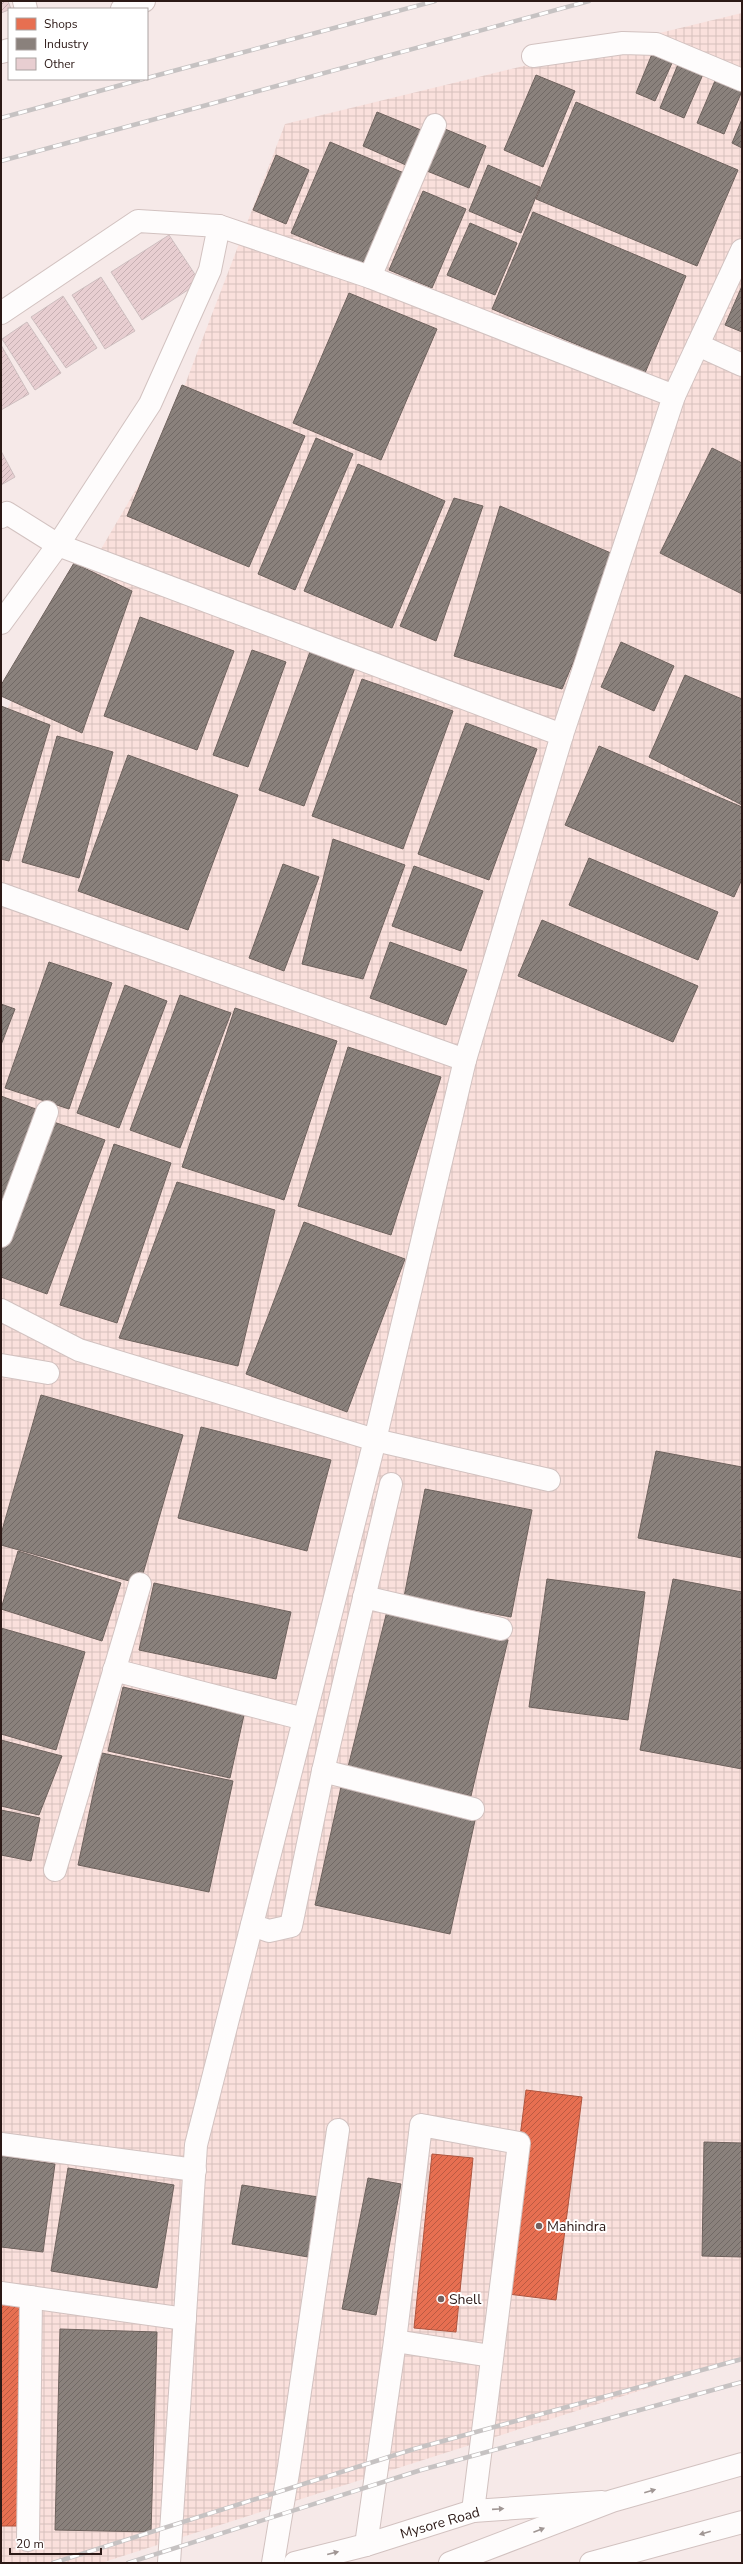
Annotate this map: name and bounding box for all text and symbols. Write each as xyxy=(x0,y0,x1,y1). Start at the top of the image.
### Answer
legend xyxy=(8,8,148,80)
text: Shops xyxy=(44,16,78,32)
text: Industry xyxy=(44,36,89,52)
text: Other xyxy=(44,56,76,72)
place label: Mahindra xyxy=(547,2217,606,2236)
marker: Mahindra xyxy=(534,2221,544,2231)
place label: Shell xyxy=(449,2290,482,2309)
marker: Shell xyxy=(436,2294,446,2304)
one-way arrow xyxy=(644,2488,656,2494)
street label: Mysore Road xyxy=(398,2503,482,2543)
one-way arrow xyxy=(492,2506,504,2513)
one-way arrow xyxy=(533,2526,545,2532)
scale bar xyxy=(10,2530,101,2556)
one-way arrow xyxy=(698,2530,710,2536)
text: 20 m xyxy=(16,2536,44,2552)
one-way arrow xyxy=(327,2550,339,2556)

